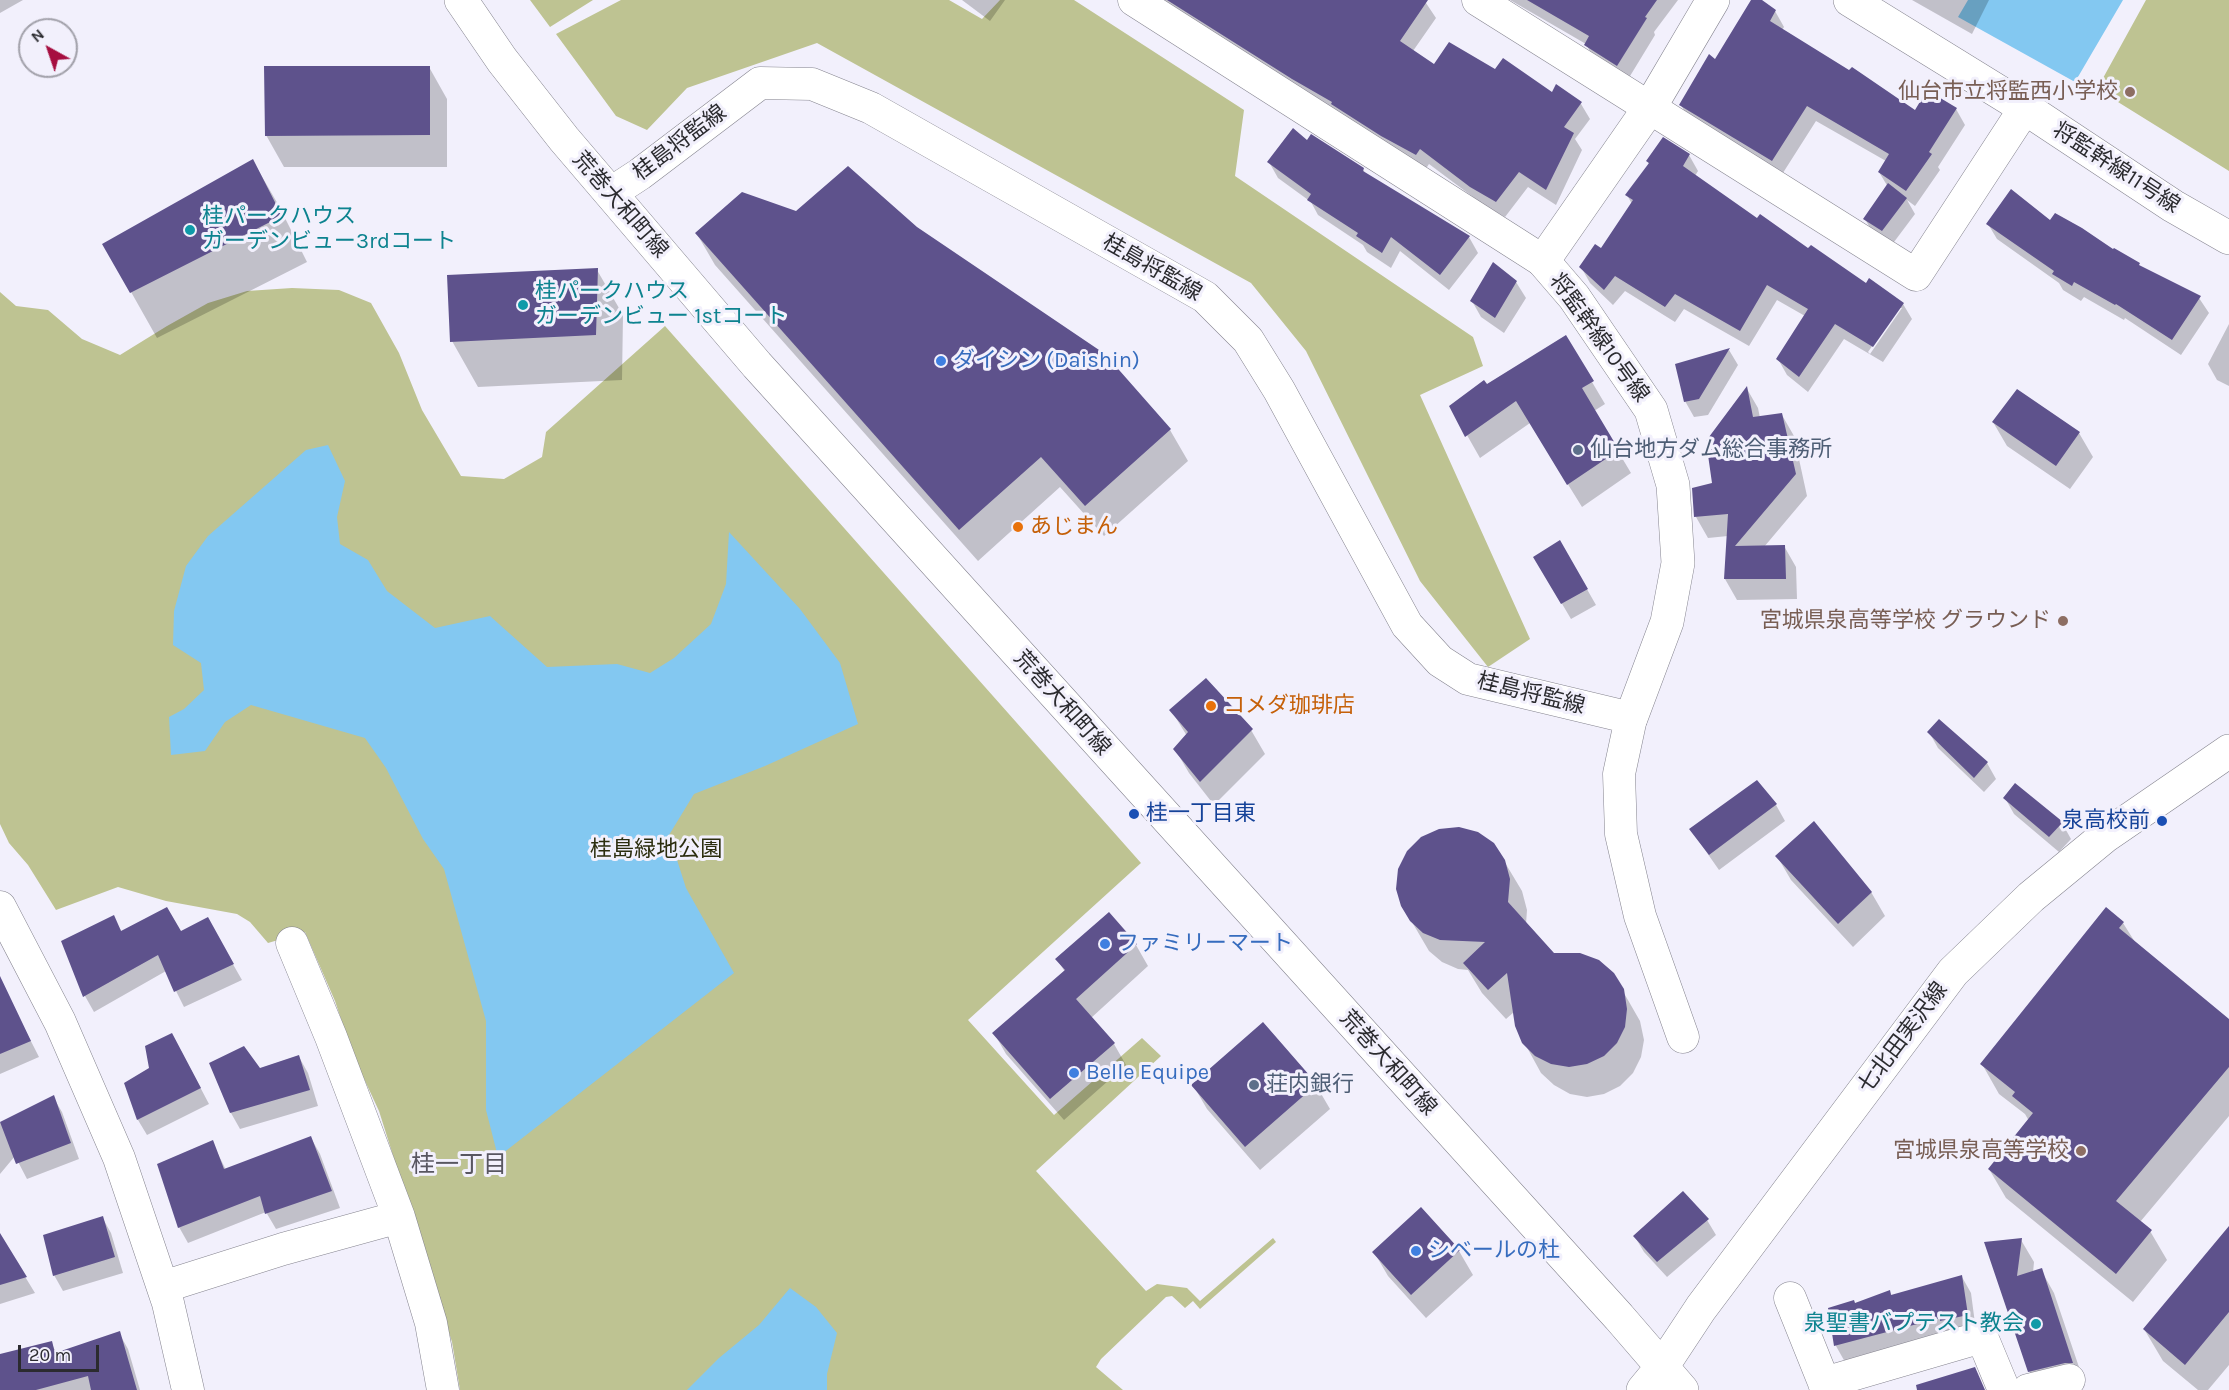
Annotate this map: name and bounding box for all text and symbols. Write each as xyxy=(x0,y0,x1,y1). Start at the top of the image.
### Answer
north arrow xyxy=(18,18,78,78)
text: N xyxy=(27,24,48,46)
place label: 仙台市立将監西小学校 xyxy=(1898,79,2118,105)
marker: 仙台市立将監西小学校 xyxy=(2123,85,2137,99)
street label: 桂島将監線 xyxy=(628,99,732,187)
street label: 将監幹線11号線 xyxy=(2047,117,2185,219)
street label: 荒巻大和町線 xyxy=(567,147,673,263)
place label: 桂パークハウス ガーデンビュー3rdコート xyxy=(202,204,456,255)
marker: 桂パークハウス ガーデンビュー3rdコート xyxy=(183,223,197,237)
street label: 桂島将監線 xyxy=(1098,229,1206,307)
street label: 将監幹線10号線 xyxy=(1544,269,1654,407)
place label: 桂パークハウス ガーデンビュー 1stコート xyxy=(535,279,787,330)
marker: 桂パークハウス ガーデンビュー 1stコート xyxy=(516,298,530,312)
place label: ダイシン (Daishin) xyxy=(953,348,1140,374)
marker: ダイシン (Daishin) xyxy=(934,354,948,368)
place label: 仙台地方ダム総合事務所 xyxy=(1590,437,1832,463)
marker: 仙台地方ダム総合事務所 xyxy=(1571,443,1585,457)
place label: あじまん xyxy=(1030,514,1118,540)
marker: あじまん xyxy=(1011,520,1025,534)
place label: 宮城県泉高等学校 グラウンド xyxy=(1760,608,2051,634)
marker: 宮城県泉高等学校 グラウンド xyxy=(2056,614,2070,628)
street label: 荒巻大和町線 xyxy=(1008,645,1116,761)
street label: 桂島将監線 xyxy=(1474,668,1588,720)
place label: コメダ珈琲店 xyxy=(1223,693,1355,719)
marker: コメダ珈琲店 xyxy=(1204,699,1218,713)
place label: 桂一丁目東 xyxy=(1146,801,1256,827)
marker: 桂一丁目東 xyxy=(1127,807,1141,821)
place label: 泉高校前 xyxy=(2062,808,2150,834)
marker: 泉高校前 xyxy=(2155,814,2169,828)
park label: 桂島緑地公園 xyxy=(590,837,722,863)
place label: ファミリーマート xyxy=(1117,931,1293,957)
marker: ファミリーマート xyxy=(1098,937,1112,951)
street label: 七北田実沢線 xyxy=(1853,977,1953,1099)
street label: 荒巻大和町線 xyxy=(1334,1005,1442,1121)
place label: Belle Equipe xyxy=(1086,1060,1209,1086)
marker: Belle Equipe xyxy=(1067,1066,1081,1080)
place label: 荘内銀行 xyxy=(1266,1072,1354,1098)
marker: 荘内銀行 xyxy=(1247,1078,1261,1092)
place label: 宮城県泉高等学校 xyxy=(1893,1138,2069,1164)
marker: 宮城県泉高等学校 xyxy=(2074,1144,2088,1158)
district label: 桂一丁目 xyxy=(411,1151,507,1179)
place label: シベールの杜 xyxy=(1428,1238,1560,1264)
marker: シベールの杜 xyxy=(1409,1244,1423,1258)
place label: 泉聖書バプテスト教会 xyxy=(1804,1311,2024,1337)
marker: 泉聖書バプテスト教会 xyxy=(2029,1317,2043,1331)
scale bar xyxy=(21,1333,102,1371)
text: 20 m xyxy=(29,1344,71,1366)

